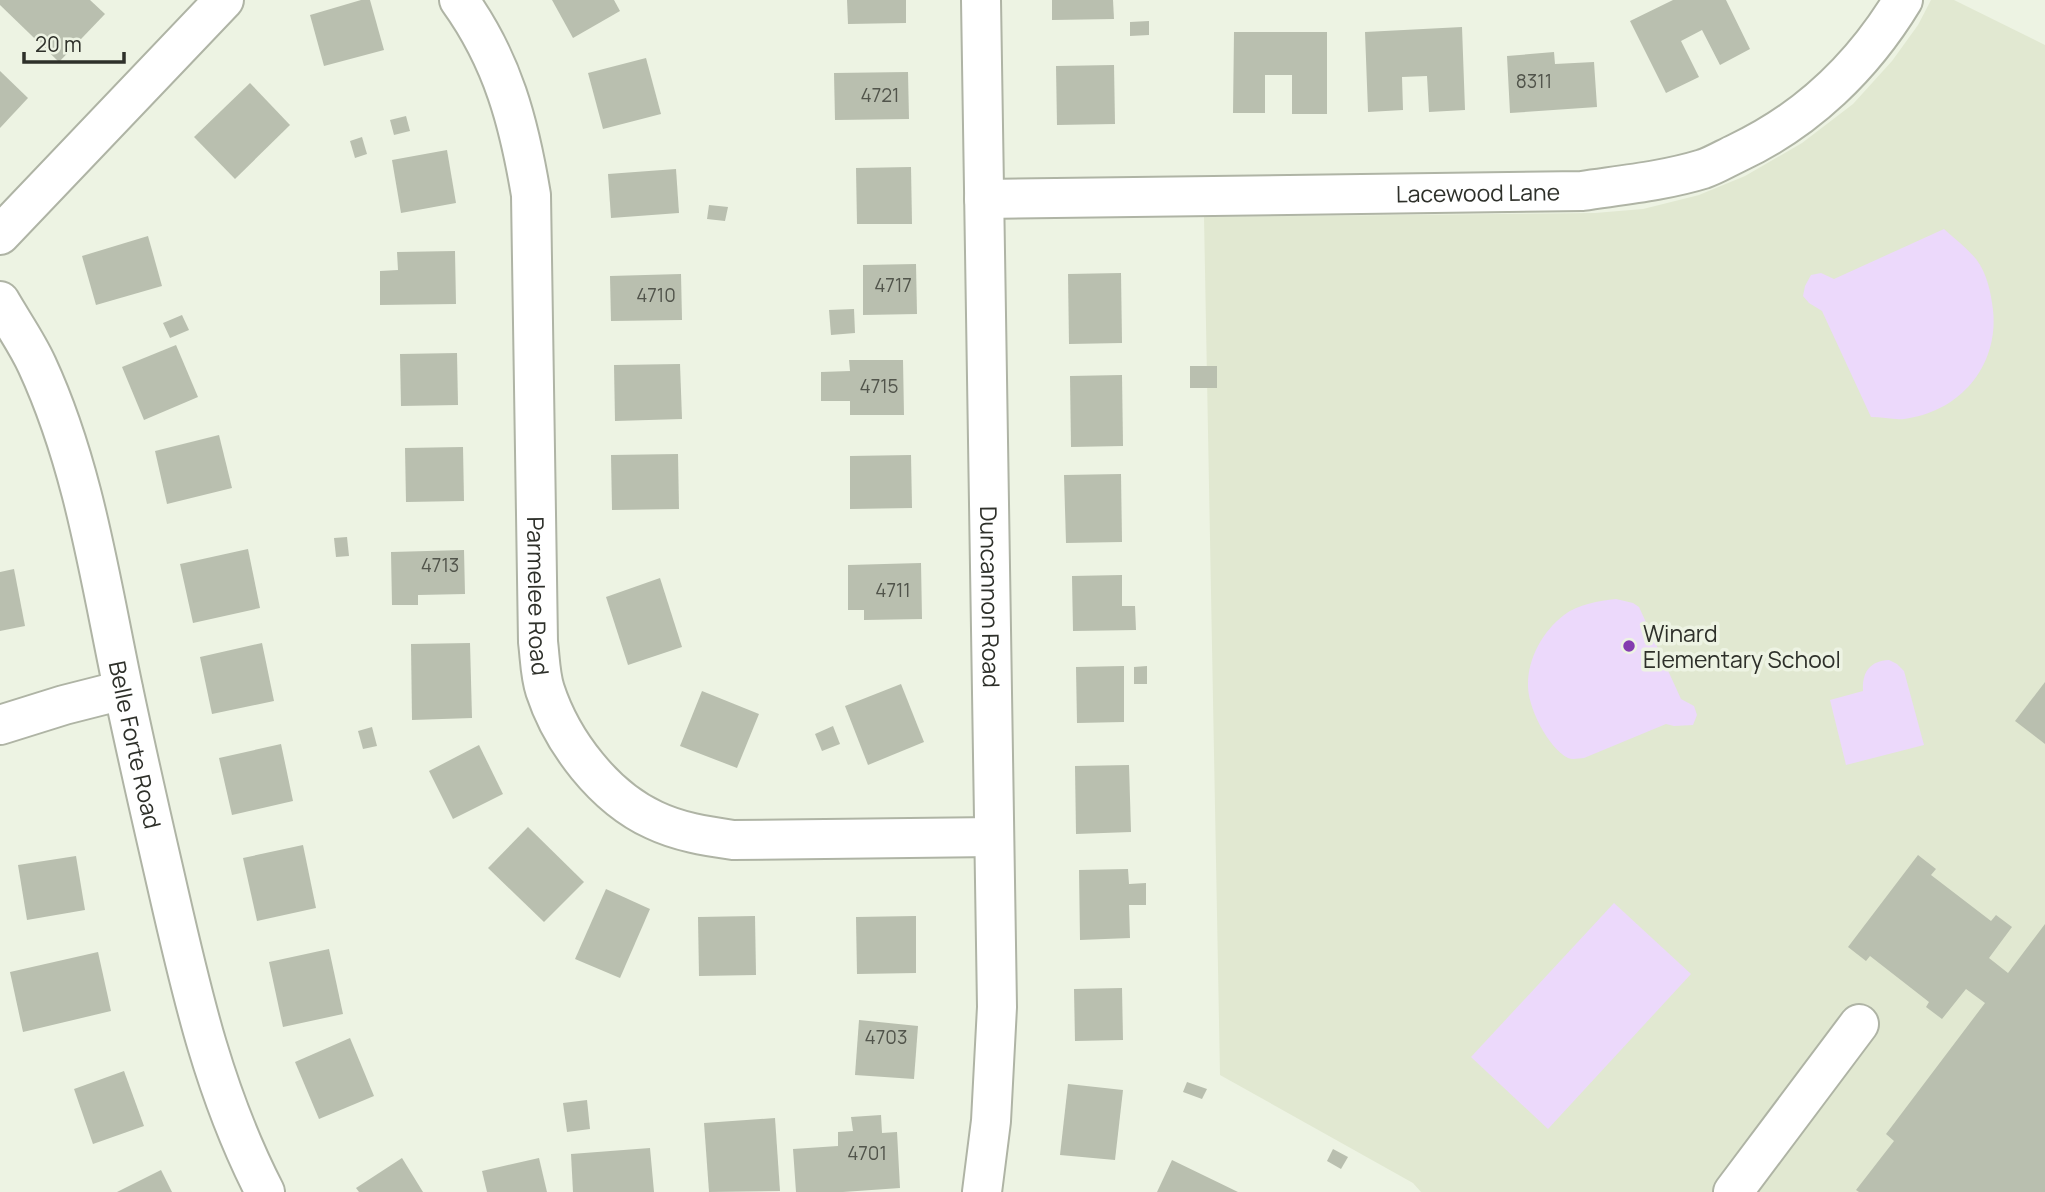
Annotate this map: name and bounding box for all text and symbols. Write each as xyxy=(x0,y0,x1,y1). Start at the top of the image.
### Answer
scale bar xyxy=(24,21,124,65)
text: 20 m xyxy=(35,30,82,58)
house number: 8311 xyxy=(1516,68,1552,94)
house number: 4721 xyxy=(861,82,899,108)
street label: Lacewood Lane xyxy=(1396,175,1560,209)
house number: 4717 xyxy=(874,272,912,298)
house number: 4710 xyxy=(636,282,676,308)
house number: 4715 xyxy=(859,373,899,399)
street label: Duncannon Road xyxy=(973,506,1008,688)
street label: Parmelee Road xyxy=(520,516,557,677)
house number: 4713 xyxy=(421,552,459,578)
house number: 4711 xyxy=(875,577,911,603)
place label: Winard Elementary School xyxy=(1643,617,1841,675)
marker: Winard Elementary School xyxy=(1621,638,1637,654)
street label: Belle Forte Road xyxy=(102,658,169,832)
house number: 4703 xyxy=(865,1024,907,1050)
house number: 4701 xyxy=(847,1140,887,1166)

